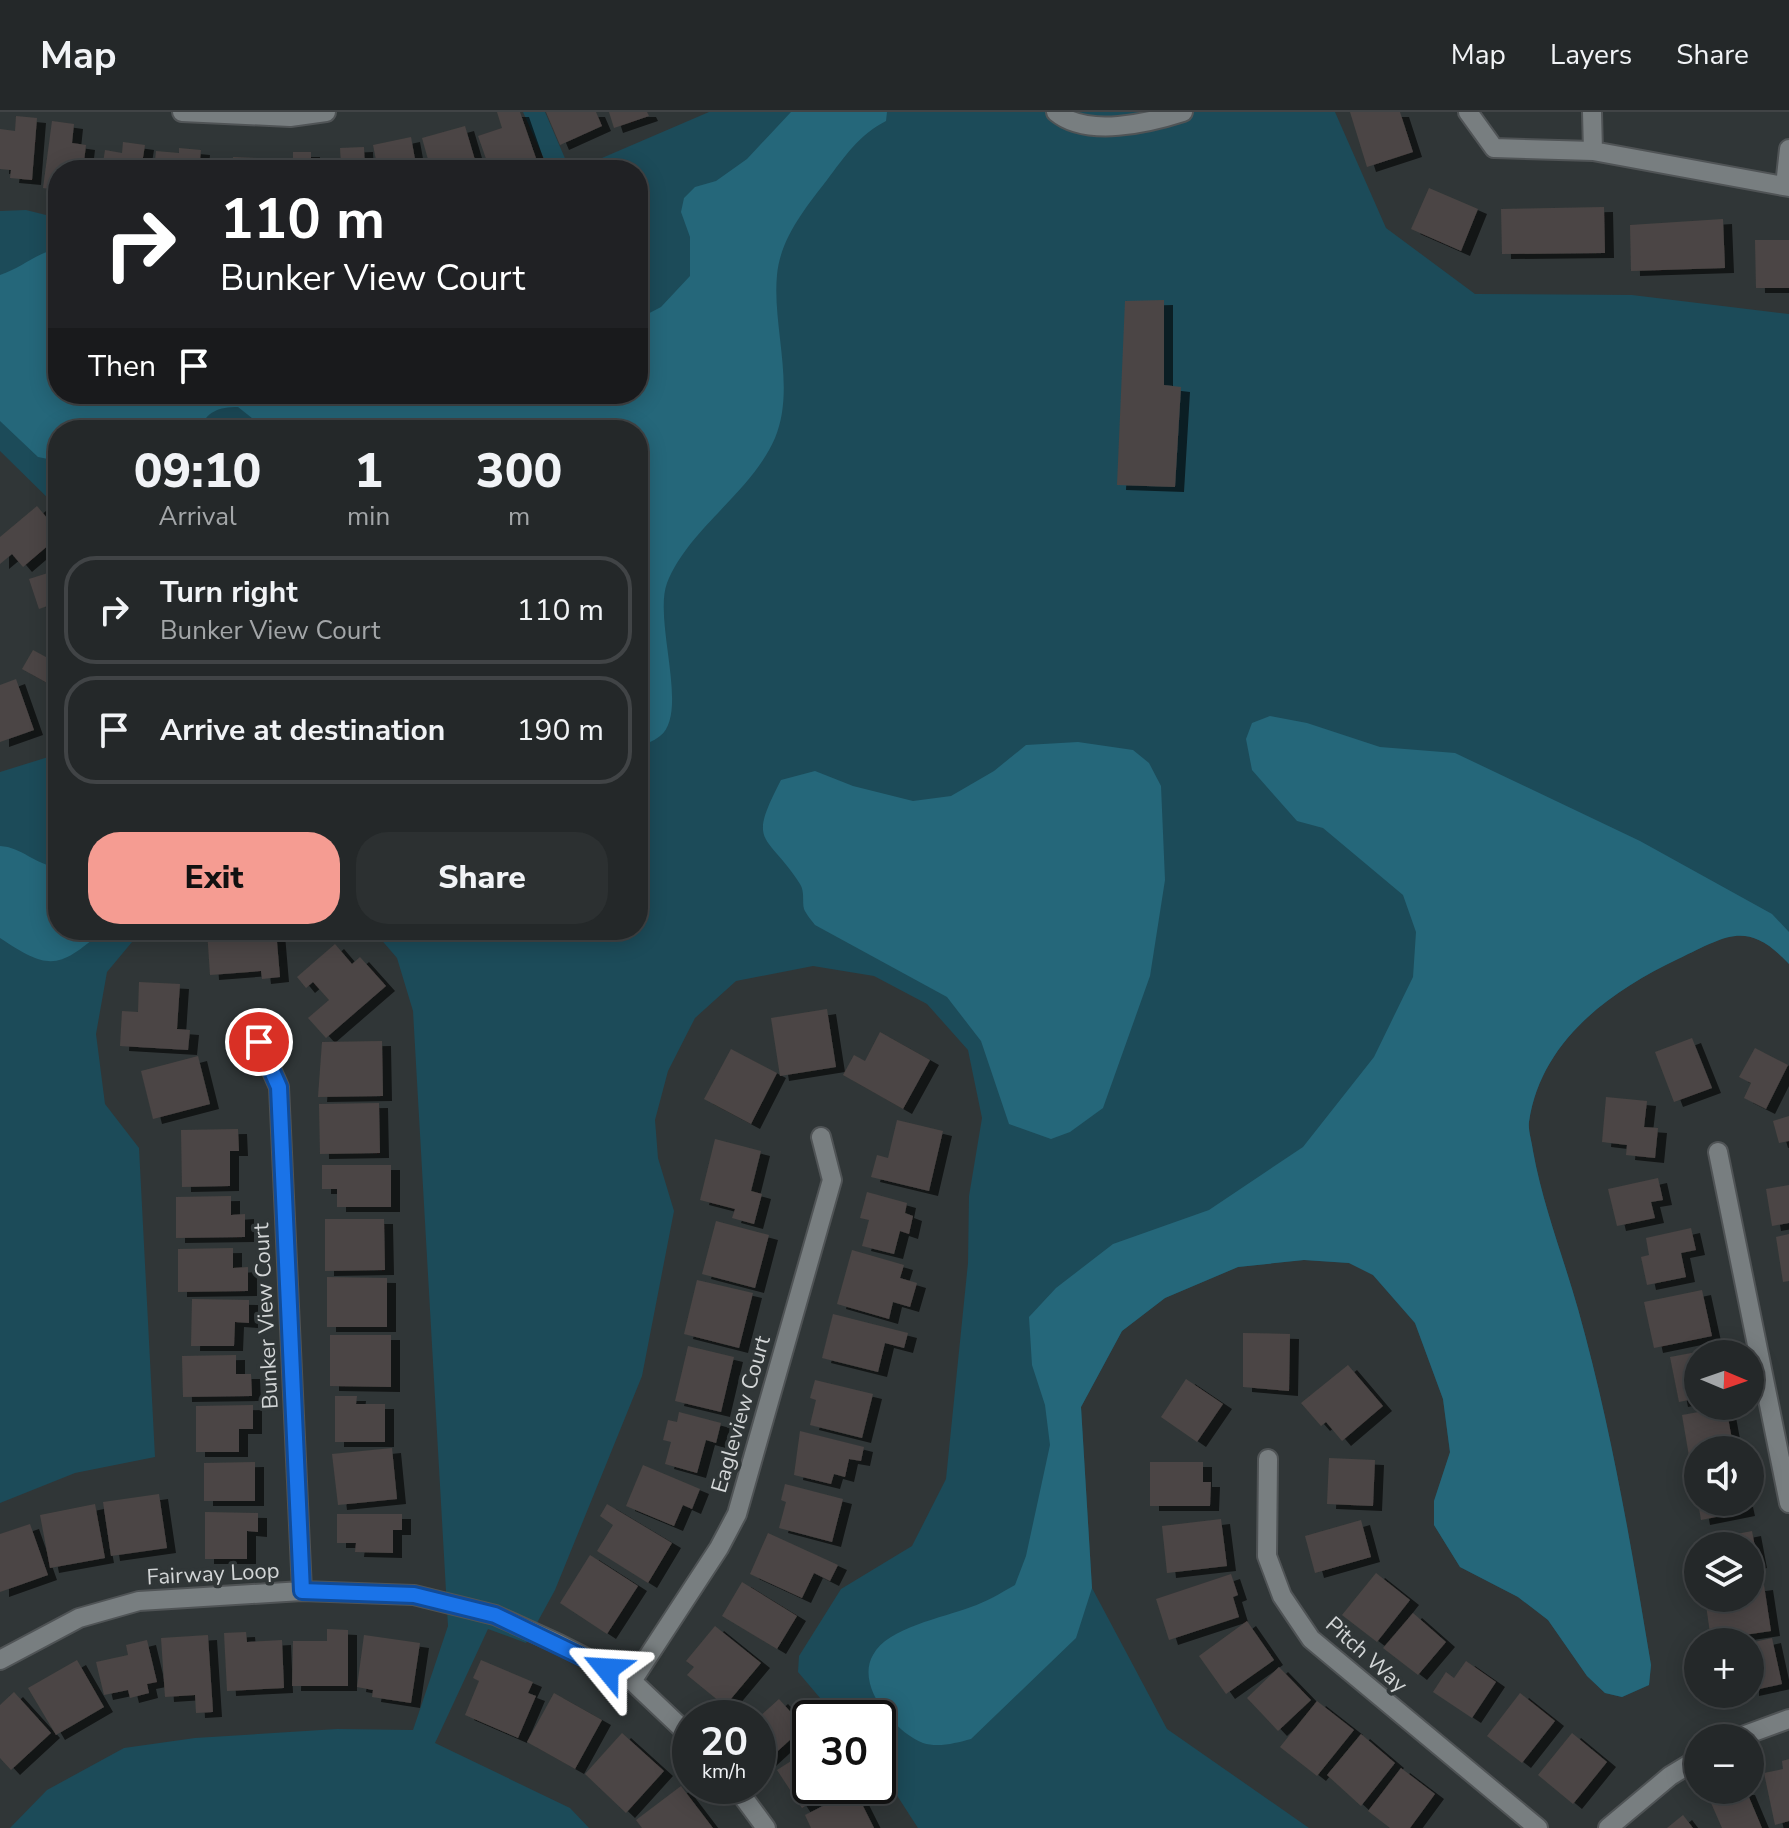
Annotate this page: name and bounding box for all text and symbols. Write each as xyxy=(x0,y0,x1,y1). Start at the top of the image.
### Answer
text: Map xyxy=(40,30,117,81)
text: Map xyxy=(1451,36,1506,74)
text: Layers xyxy=(1550,36,1632,74)
text: Share xyxy=(1676,36,1749,74)
text: 110 m xyxy=(220,181,385,258)
icon: right xyxy=(88,192,192,296)
text: Bunker View Court xyxy=(220,254,525,303)
icon: arrive xyxy=(172,344,216,388)
text: Then xyxy=(88,346,156,387)
text: 09:10 xyxy=(134,438,261,504)
text: 1 xyxy=(354,438,383,504)
text: 300 xyxy=(476,438,562,504)
text: Arrival xyxy=(158,499,237,534)
text: min xyxy=(347,499,390,534)
text: m xyxy=(508,499,530,534)
text: Turn right xyxy=(160,572,298,613)
icon: right xyxy=(92,588,136,632)
text: 110 m xyxy=(517,590,604,631)
text: Bunker View Court xyxy=(160,613,380,648)
icon: arrive xyxy=(92,708,136,752)
text: Arrive at destination xyxy=(160,710,445,751)
text: 190 m xyxy=(517,710,604,751)
button: Exit xyxy=(88,832,340,924)
button: Share xyxy=(356,832,608,924)
pin xyxy=(225,1008,293,1076)
icon: arrive xyxy=(237,1020,281,1064)
street label: Bunker View Court xyxy=(246,1222,286,1410)
street label: Eagleview Court xyxy=(704,1332,778,1496)
north arrow xyxy=(1684,1340,1764,1420)
map controls xyxy=(1684,1340,1764,1804)
button: sound xyxy=(1684,1436,1764,1516)
button: layers xyxy=(1684,1532,1764,1612)
street label: Fairway Loop xyxy=(146,1556,280,1592)
street label: Pitch Way xyxy=(1319,1610,1414,1700)
position arrow xyxy=(565,1627,649,1711)
button: + xyxy=(1684,1628,1764,1708)
speed limit sign: 30 xyxy=(792,1700,896,1804)
text: 20 xyxy=(700,1715,748,1769)
button: − xyxy=(1684,1724,1764,1804)
text: km/h xyxy=(702,1758,746,1785)

